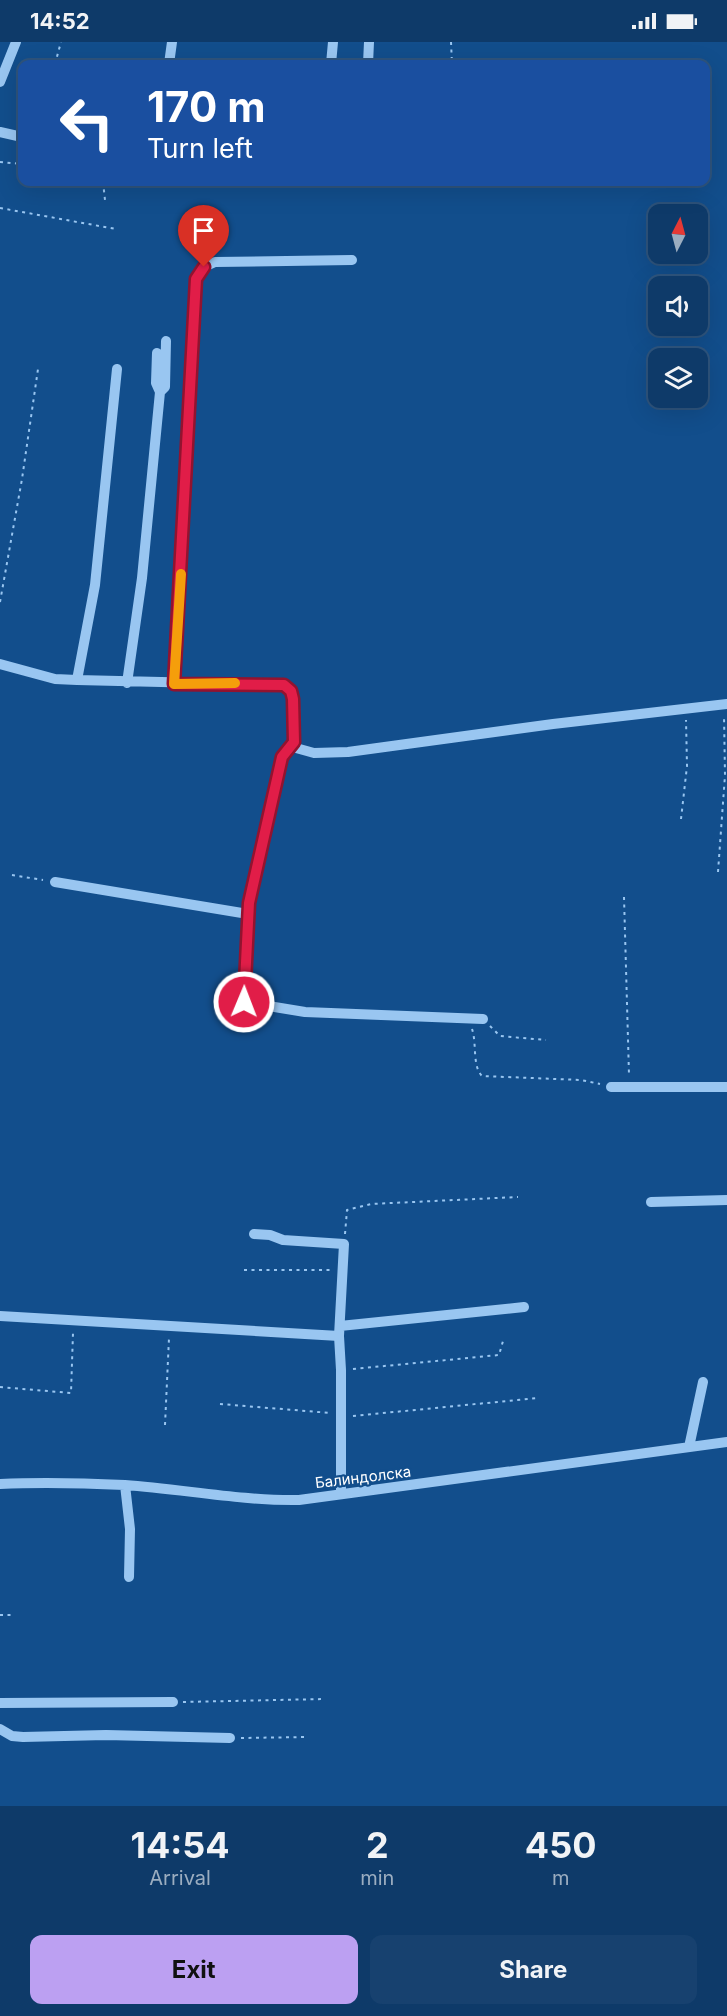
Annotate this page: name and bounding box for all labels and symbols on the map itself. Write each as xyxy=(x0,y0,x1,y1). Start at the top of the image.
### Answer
north arrow xyxy=(648,204,708,264)
pin xyxy=(178,205,229,267)
position arrow xyxy=(212,970,276,1034)
street label: Балиндолска xyxy=(314,1462,412,1492)

